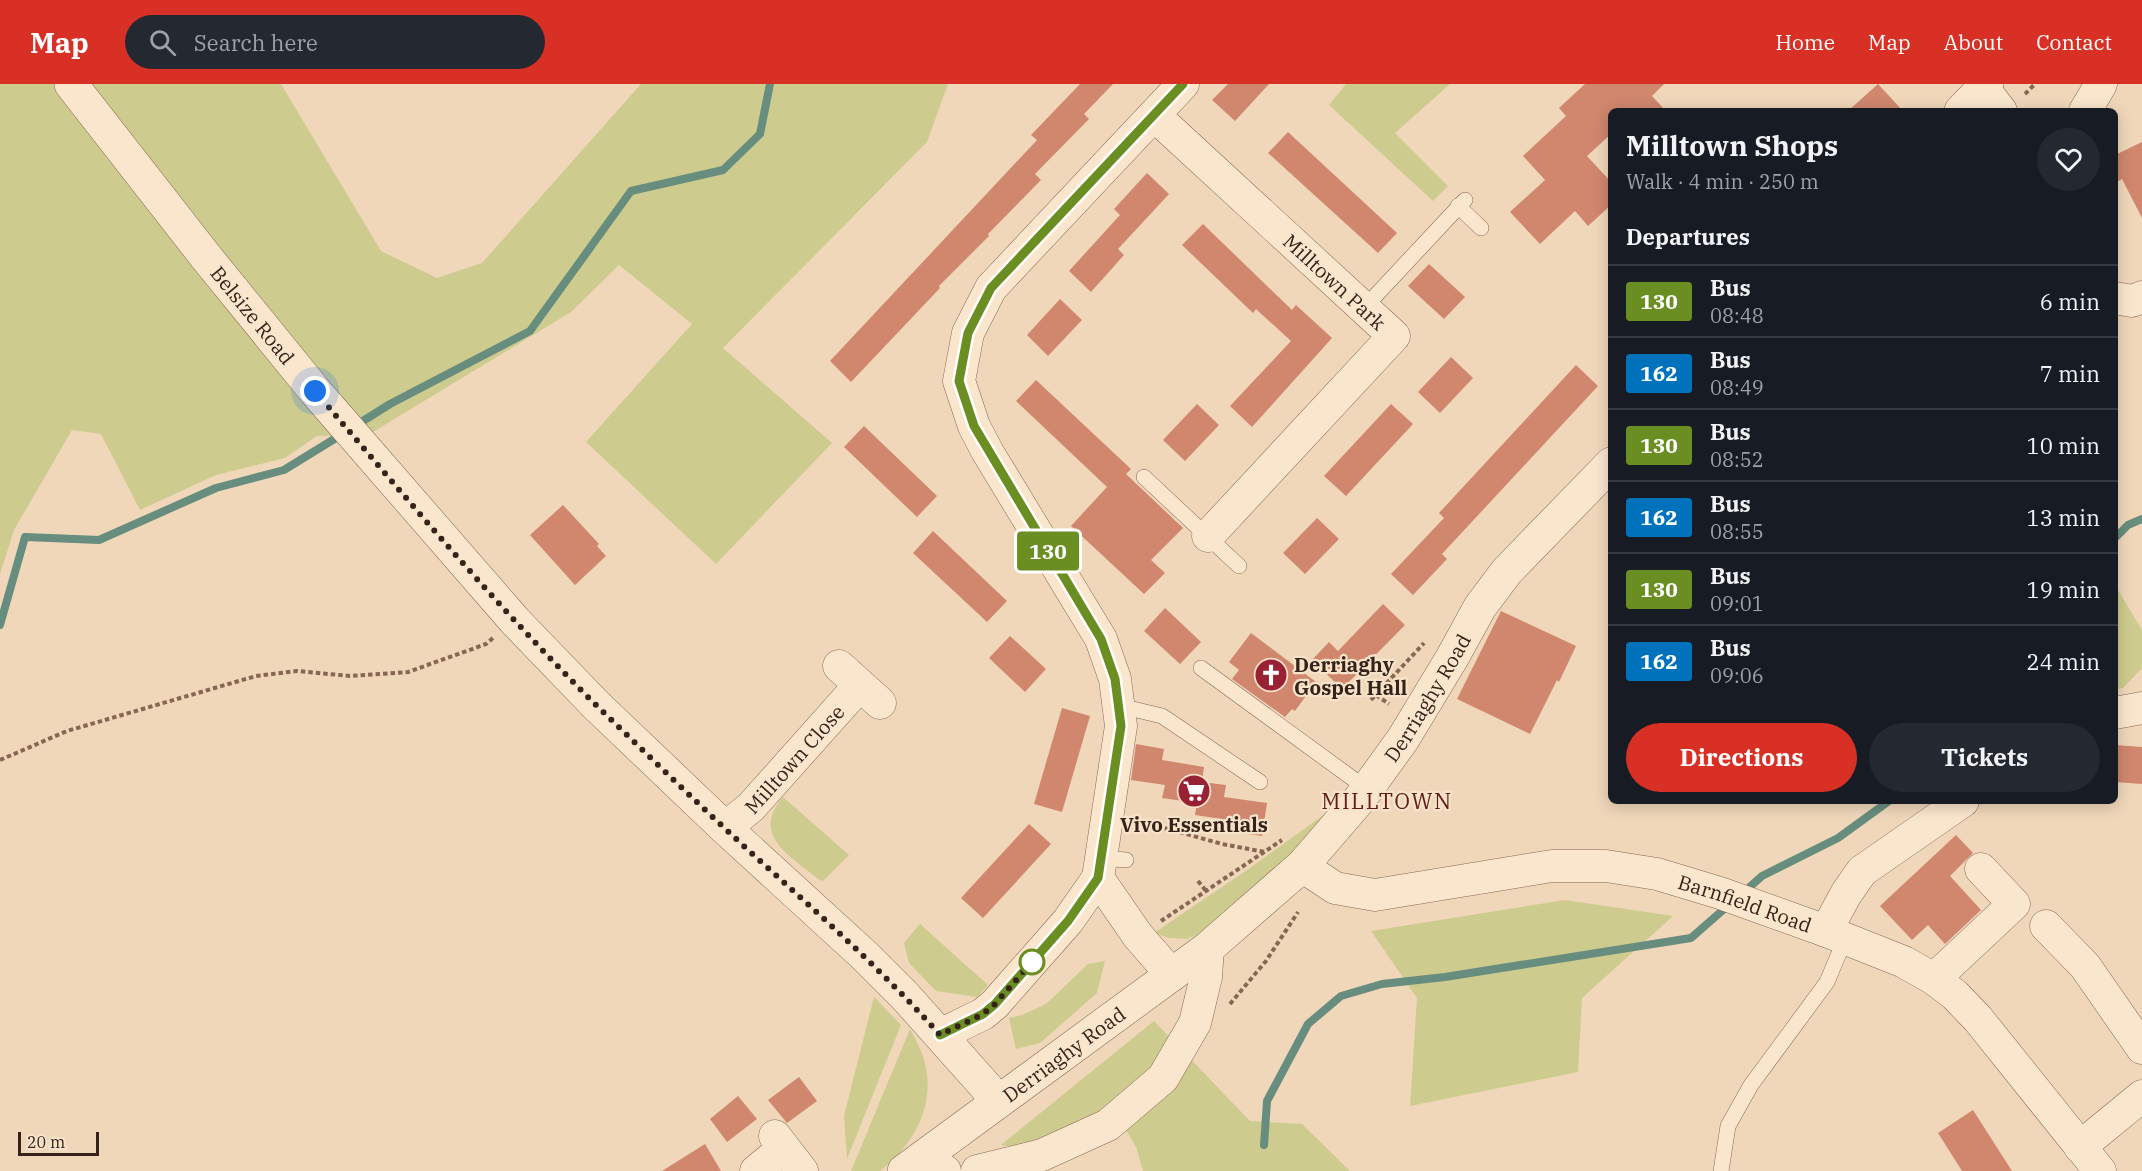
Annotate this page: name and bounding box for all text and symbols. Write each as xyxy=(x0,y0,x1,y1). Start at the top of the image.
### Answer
search box xyxy=(125,15,545,69)
text: Map xyxy=(30,24,89,61)
icon: search xyxy=(146,26,179,59)
text: Search here xyxy=(194,28,318,57)
text: Home xyxy=(1775,28,1835,56)
text: Map xyxy=(1868,28,1911,56)
text: About xyxy=(1944,28,2003,56)
text: Contact xyxy=(2036,28,2112,56)
text: Milltown Shops xyxy=(1626,127,1838,164)
button: heart xyxy=(2037,128,2100,191)
text: Walk · 4 min · 250 m xyxy=(1626,168,1819,195)
text: Departures xyxy=(1626,222,1750,251)
street label: Milltown Park xyxy=(1278,227,1392,336)
street label: Belsize Road xyxy=(205,260,301,370)
text: Bus xyxy=(1710,273,1751,302)
text: 130 xyxy=(1640,287,1678,315)
text: 6 min xyxy=(2040,287,2100,316)
text: 08:48 xyxy=(1710,302,1764,329)
text: Bus xyxy=(1710,345,1751,374)
text: 162 xyxy=(1640,359,1678,387)
text: 7 min xyxy=(2040,359,2100,388)
text: 08:49 xyxy=(1710,374,1764,401)
your location xyxy=(300,376,330,406)
text: Bus xyxy=(1710,417,1751,446)
text: 130 xyxy=(1640,431,1678,459)
text: 10 min xyxy=(2027,431,2100,460)
text: 08:52 xyxy=(1710,446,1764,473)
text: Bus xyxy=(1710,489,1751,518)
text: 162 xyxy=(1640,503,1678,531)
text: 13 min xyxy=(2027,503,2100,532)
text: 08:55 xyxy=(1710,518,1764,545)
line badge: 130 xyxy=(1014,532,1082,570)
text: 130 xyxy=(1029,537,1067,565)
text: Bus xyxy=(1710,561,1751,590)
text: 130 xyxy=(1640,575,1678,603)
text: 19 min xyxy=(2027,575,2100,604)
text: 09:01 xyxy=(1710,590,1764,617)
street label: Derriaghy Road xyxy=(1377,629,1476,767)
text: Bus xyxy=(1710,633,1751,662)
text: 162 xyxy=(1640,647,1678,675)
text: 24 min xyxy=(2027,647,2100,676)
place label: Derriaghy Gospel Hall xyxy=(1294,651,1407,701)
church icon: Derriaghy Gospel Hall xyxy=(1253,657,1289,693)
text: 09:06 xyxy=(1710,662,1764,689)
street label: Milltown Close xyxy=(738,698,850,819)
button: Directions xyxy=(1626,723,1857,792)
button: Tickets xyxy=(1869,723,2100,792)
supermarket icon: Vivo Essentials xyxy=(1176,773,1212,809)
district label: MILLTOWN xyxy=(1321,786,1453,815)
place label: Vivo Essentials xyxy=(1120,811,1268,838)
street label: Barnfield Road xyxy=(1675,868,1816,938)
unlabelled marker xyxy=(1019,949,1045,975)
street label: Derriaghy Road xyxy=(997,1000,1130,1108)
scale bar xyxy=(18,1129,99,1156)
text: 20 m xyxy=(27,1132,65,1152)

